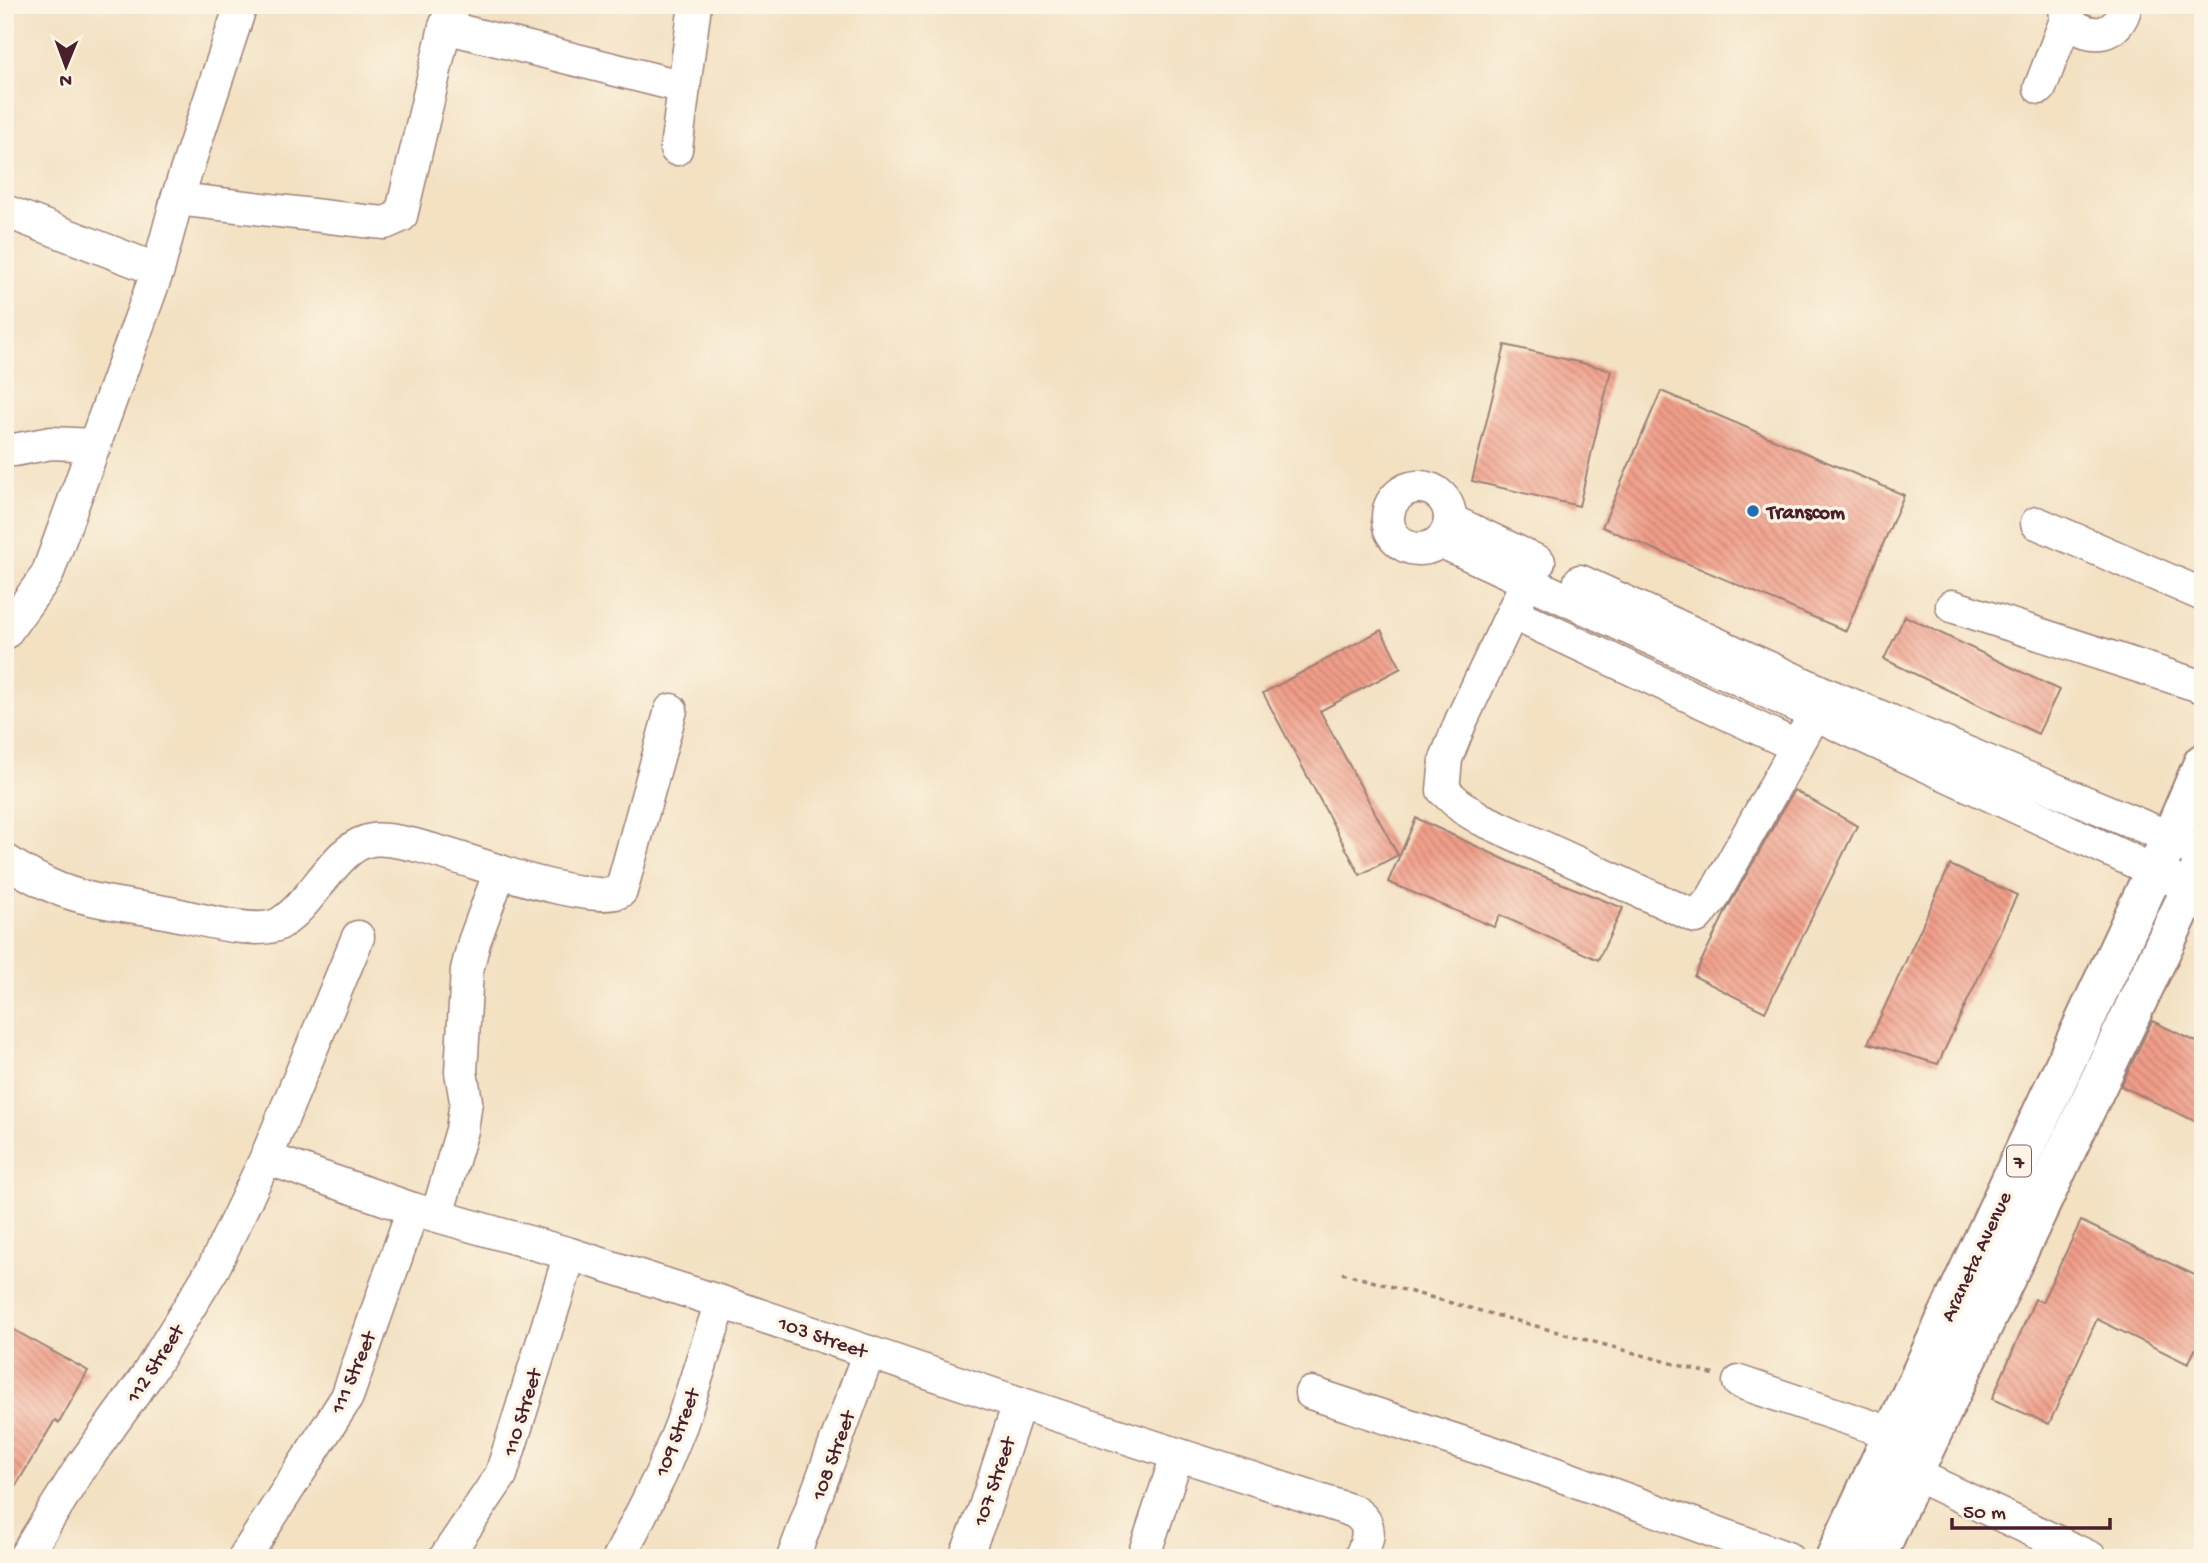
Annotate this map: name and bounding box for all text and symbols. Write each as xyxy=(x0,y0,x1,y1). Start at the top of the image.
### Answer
north arrow xyxy=(32,32,102,102)
text: N xyxy=(59,68,72,91)
place label: Transcom xyxy=(1765,502,1845,527)
marker: Transcom xyxy=(1745,503,1761,519)
road number: 7 xyxy=(2007,1146,2031,1176)
street label: Araneta Avenue xyxy=(1937,1187,2020,1327)
street label: 103 Street xyxy=(773,1312,872,1367)
street label: 112 Street xyxy=(122,1319,193,1410)
street label: 111 Street xyxy=(326,1326,385,1419)
street label: 110 Street xyxy=(499,1364,550,1461)
street label: 109 Street xyxy=(651,1384,708,1482)
street label: 108 Street xyxy=(807,1406,864,1505)
street label: 107 Street xyxy=(969,1432,1024,1531)
scale bar xyxy=(1952,1486,2110,1530)
text: 50 m xyxy=(1963,1502,2006,1527)

